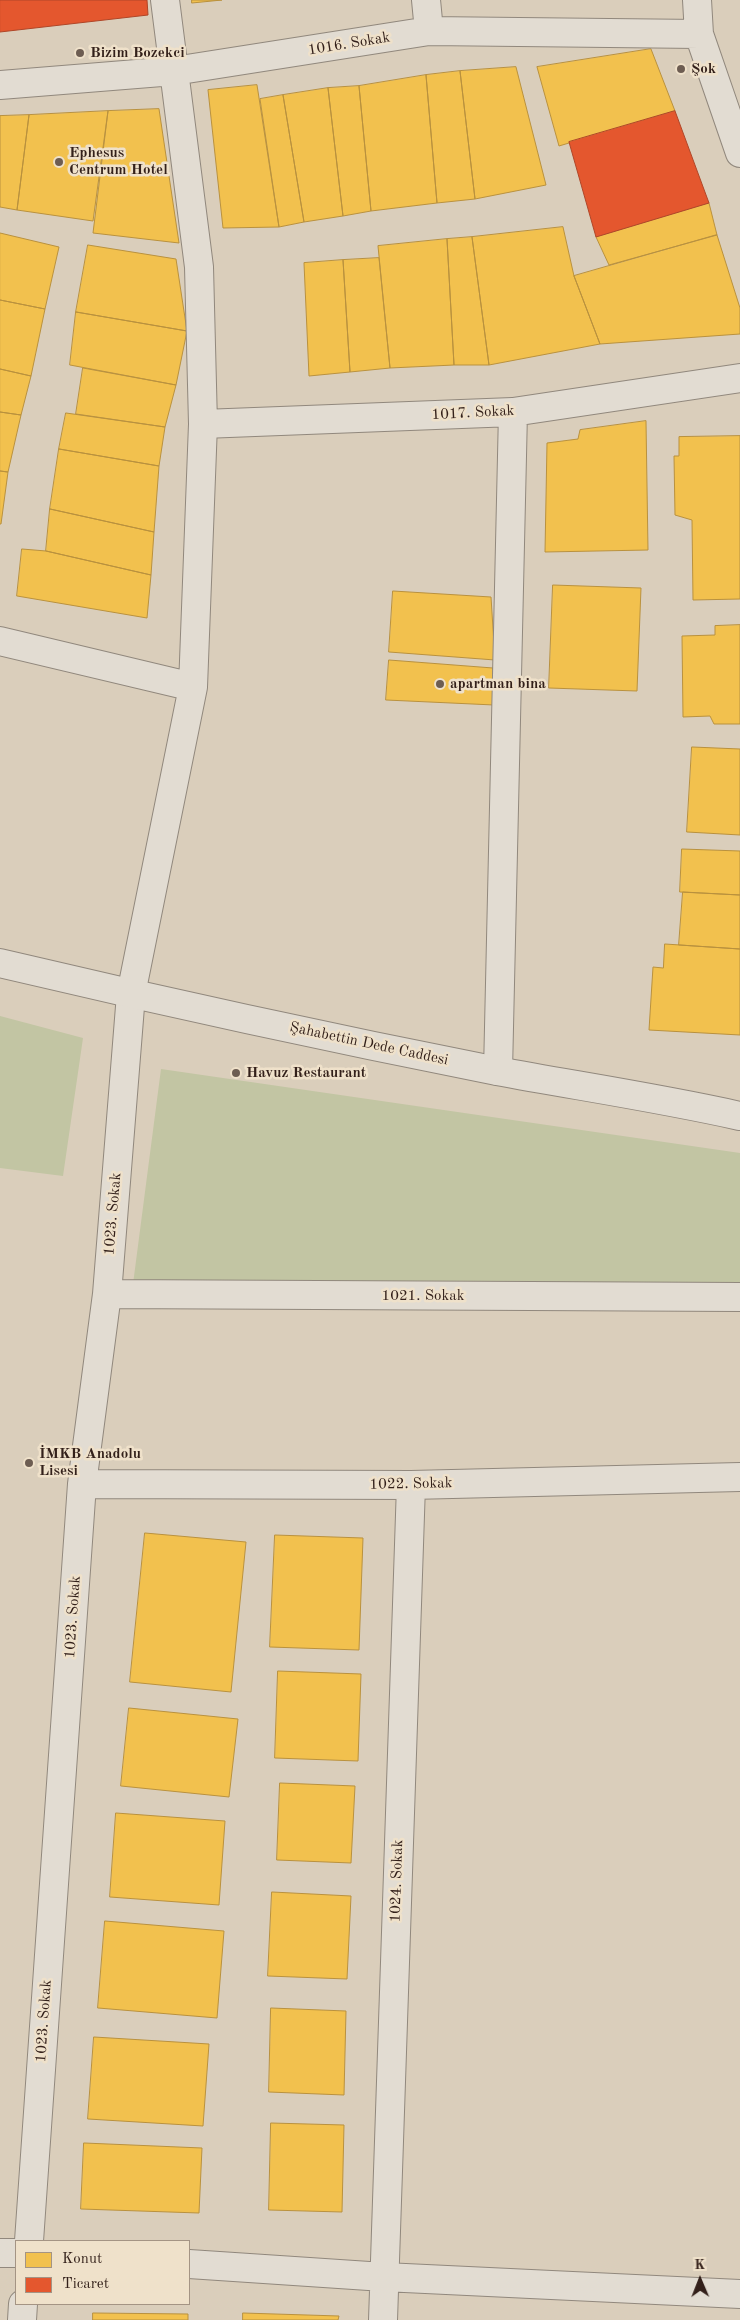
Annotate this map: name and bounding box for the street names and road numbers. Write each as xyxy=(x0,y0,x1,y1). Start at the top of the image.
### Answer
street label: 1016. Sokak xyxy=(307,29,391,59)
street label: 1017. Sokak xyxy=(431,402,515,424)
street label: Şahabettin Dede Caddesi xyxy=(288,1018,450,1070)
street label: 1023. Sokak xyxy=(100,1172,126,1256)
street label: 1021. Sokak xyxy=(382,1287,464,1305)
street label: 1022. Sokak xyxy=(369,1474,453,1494)
street label: 1023. Sokak xyxy=(61,1575,85,1659)
street label: 1024. Sokak xyxy=(387,1839,407,1923)
street label: 1023. Sokak xyxy=(32,1979,56,2063)

